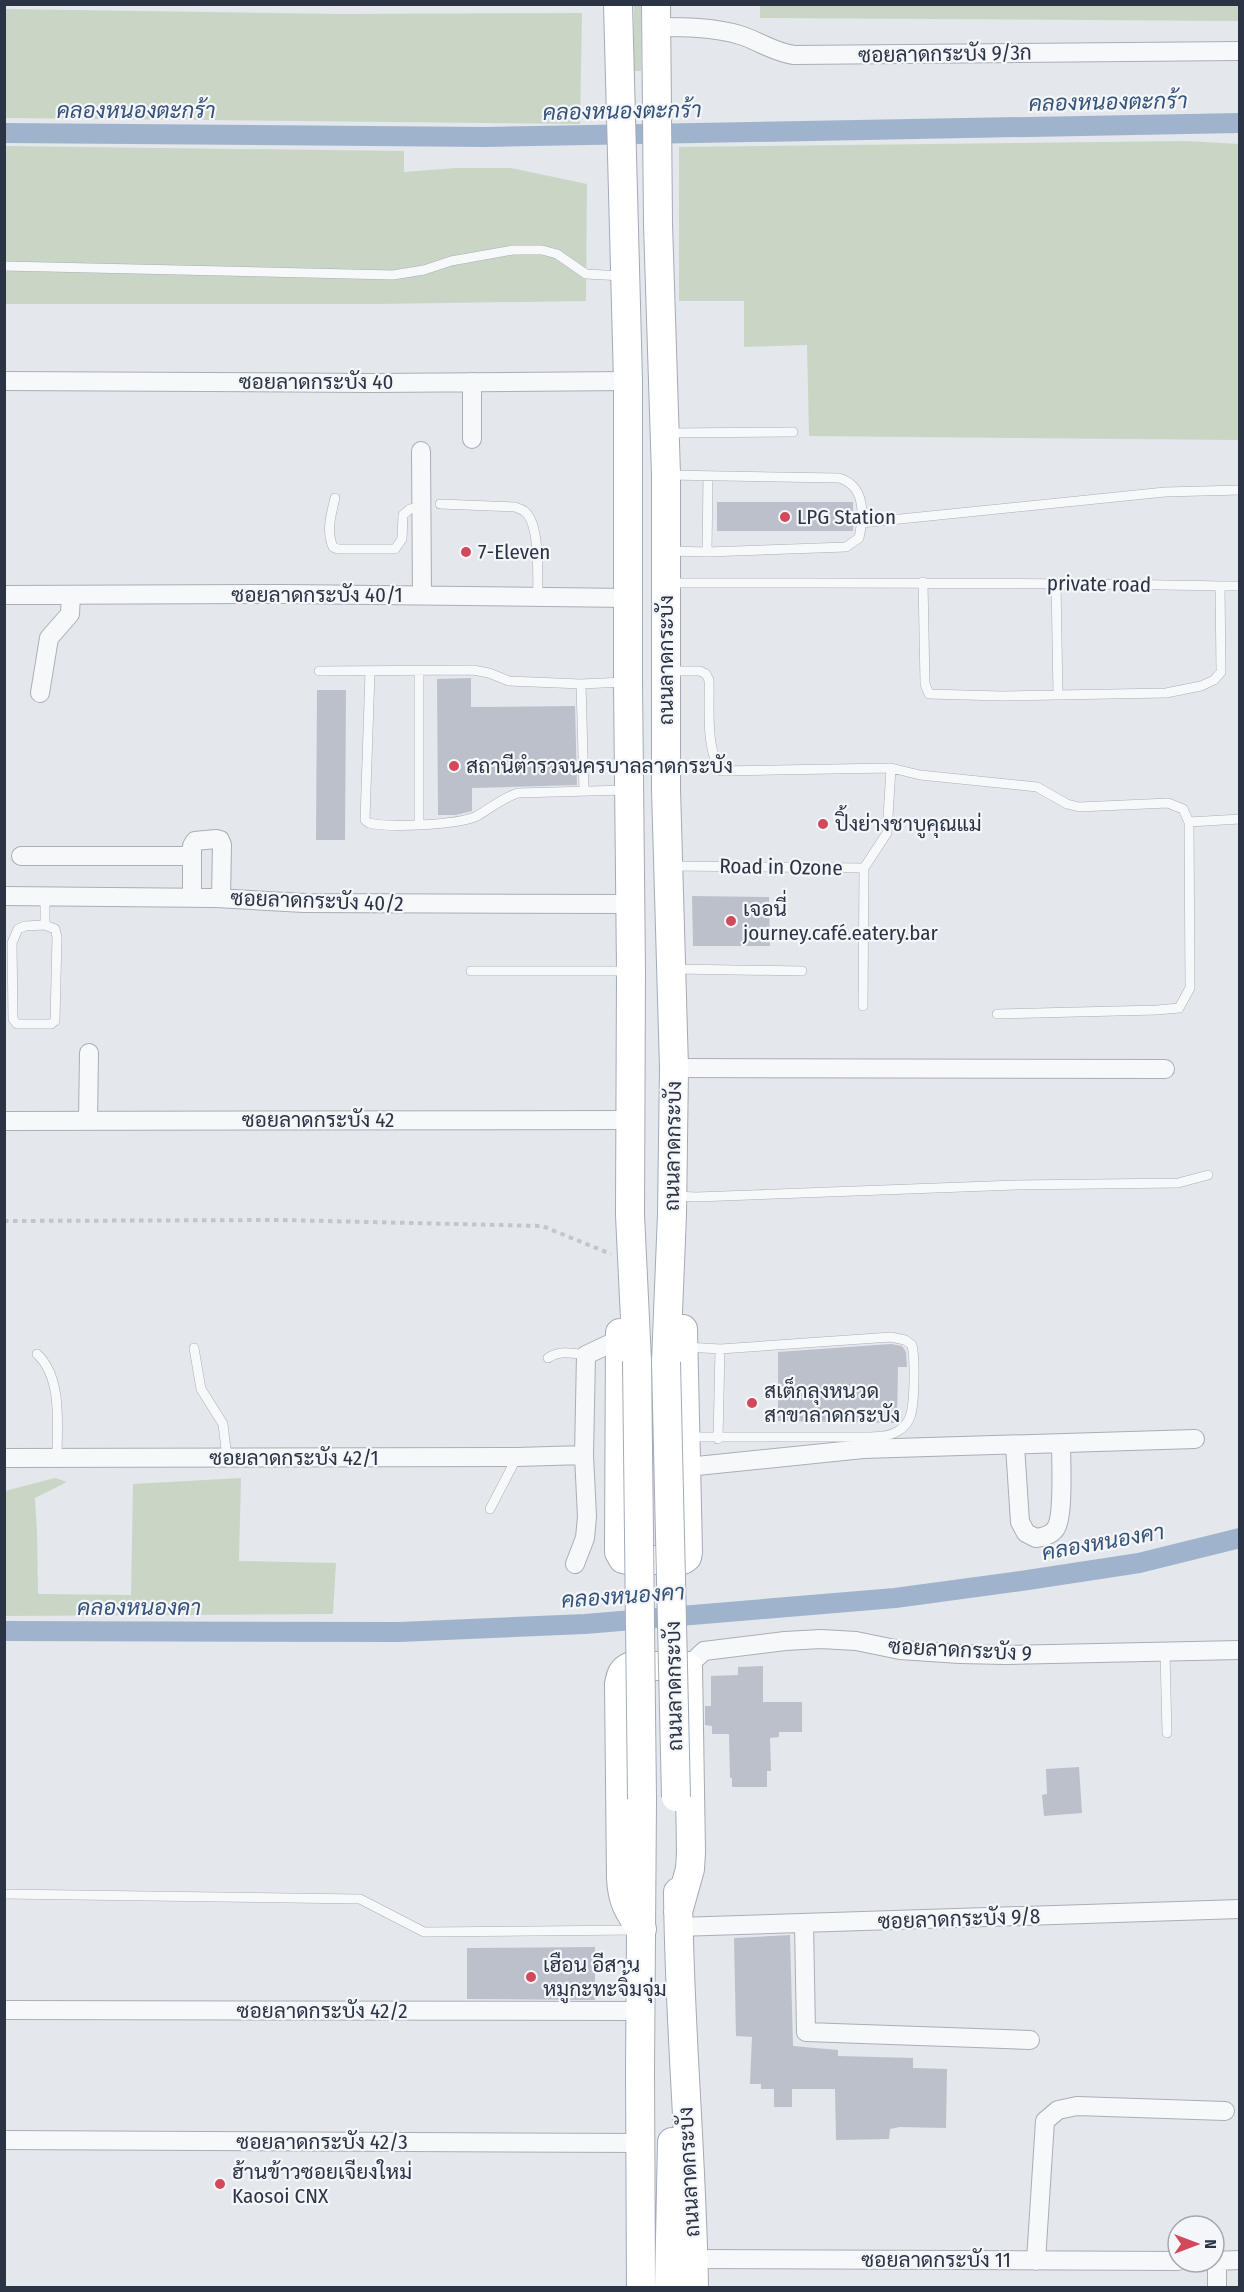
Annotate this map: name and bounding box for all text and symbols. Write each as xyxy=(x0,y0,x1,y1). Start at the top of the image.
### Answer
street label: ซอยลาดกระบัง 9/3ก xyxy=(858,39,1032,69)
water label: คลองหนองตะกร้า xyxy=(1028,87,1188,117)
water label: คลองหนองตะกร้า xyxy=(542,96,702,126)
water label: คลองหนองตะกร้า xyxy=(57,97,215,124)
street label: ซอยลาดกระบัง 40 xyxy=(239,369,393,395)
place label: LPG Station xyxy=(797,504,896,530)
marker: LPG Station xyxy=(778,510,792,524)
place label: 7-Eleven xyxy=(478,539,550,565)
marker: 7-Eleven xyxy=(459,545,473,559)
street label: private road xyxy=(1047,570,1151,598)
street label: ซอยลาดกระบัง 40/1 xyxy=(231,582,403,608)
street label: ถนนลาดกระบัง xyxy=(653,595,679,725)
place label: สถานีตำรวจนครบาลลาดกระบัง xyxy=(466,753,733,779)
marker: สถานีตำรวจนครบาลลาดกระบัง xyxy=(447,759,461,773)
place label: ปิ้งย่างชาบูคุณแม่ xyxy=(835,805,982,839)
marker: ปิ้งย่างชาบูคุณแม่ xyxy=(816,817,830,831)
street label: Road in Ozone xyxy=(719,853,843,881)
street label: ซอยลาดกระบัง 40/2 xyxy=(230,885,404,917)
place label: เจอนี่ journey.café.eatery.bar xyxy=(742,889,938,946)
marker: เจอนี่ journey.café.eatery.bar xyxy=(724,914,738,928)
street label: ถนนลาดกระบัง xyxy=(659,1081,687,1211)
street label: ซอยลาดกระบัง 42 xyxy=(242,1107,394,1133)
place label: สเต็กลุงหนวด สาขาลาดกระบัง xyxy=(764,1376,900,1428)
marker: สเต็กลุงหนวด สาขาลาดกระบัง xyxy=(745,1396,759,1410)
street label: ซอยลาดกระบัง 42/1 xyxy=(209,1445,379,1471)
water label: คลองหนองคา xyxy=(1040,1518,1166,1566)
water label: คลองหนองคา xyxy=(560,1578,686,1614)
water label: คลองหนองคา xyxy=(77,1594,201,1621)
street label: ถนนลาดกระบัง xyxy=(660,1621,688,1751)
street label: ซอยลาดกระบัง 9 xyxy=(888,1633,1032,1667)
street label: ซอยลาดกระบัง 9/8 xyxy=(877,1903,1041,1935)
place label: เฮือน อีสาน หมูกะทะจิ้มจุ่ม xyxy=(543,1951,667,2004)
marker: เฮือน อีสาน หมูกะทะจิ้มจุ่ม xyxy=(524,1970,538,1984)
street label: ซอยลาดกระบัง 42/2 xyxy=(237,1998,407,2024)
street label: ถนนลาดกระบัง xyxy=(673,2106,705,2238)
street label: ซอยลาดกระบัง 42/3 xyxy=(236,2129,408,2155)
place label: ฮ้านข้าวซอยเจียงใหม่ Kaosoi CNX xyxy=(232,2159,412,2209)
marker: ฮ้านข้าวซอยเจียงใหม่ Kaosoi CNX xyxy=(213,2177,227,2191)
north arrow xyxy=(1166,2214,1226,2274)
text: N xyxy=(1201,2239,1220,2249)
street label: ซอยลาดกระบัง 11 xyxy=(861,2247,1011,2273)

